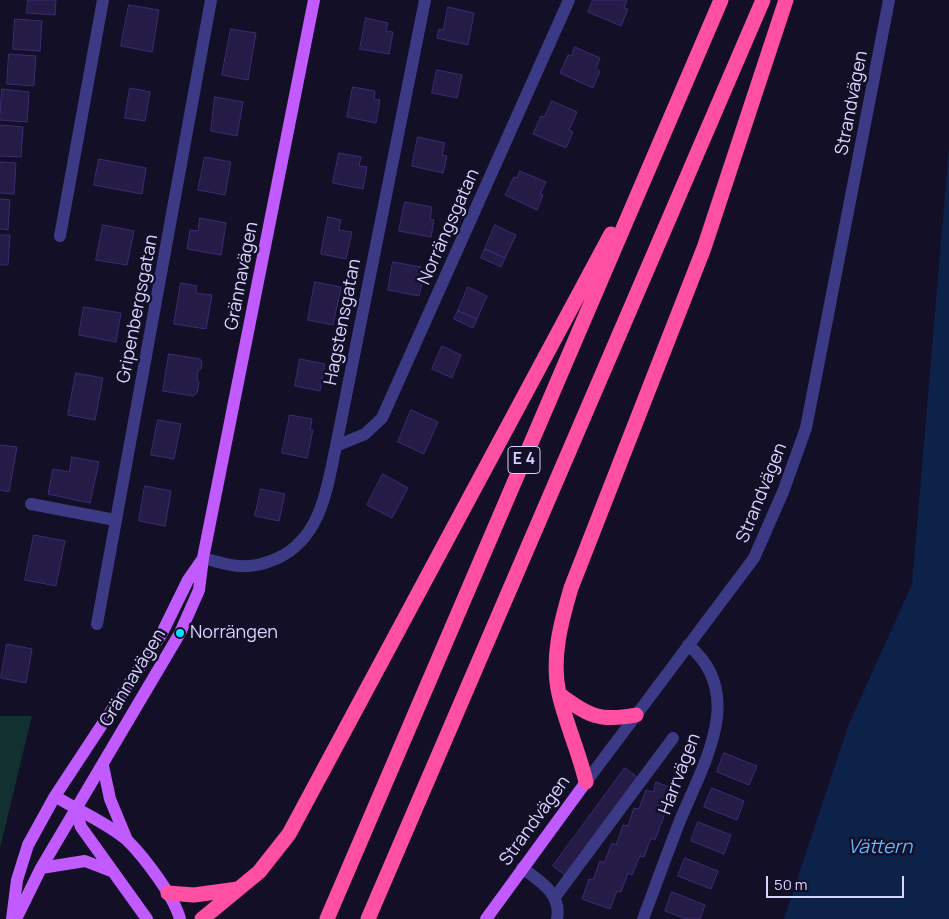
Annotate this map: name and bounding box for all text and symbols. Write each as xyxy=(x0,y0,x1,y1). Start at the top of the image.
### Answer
street label: Strandvägen xyxy=(831,49,873,157)
street label: Norrängsgatan xyxy=(414,166,484,288)
street label: Grännavägen xyxy=(221,220,263,332)
street label: Gripenbergsgatan xyxy=(113,233,163,385)
street label: Hagstensgatan xyxy=(320,257,366,387)
street label: Strandvägen xyxy=(732,440,792,546)
road number: E 4 xyxy=(508,446,540,474)
place label: Norrängen xyxy=(190,622,278,644)
street label: Grännavägen xyxy=(95,625,171,731)
marker: Norrängen xyxy=(174,627,186,639)
street label: Harrvägen xyxy=(655,730,705,818)
street label: Strandvägen xyxy=(495,772,575,870)
water label: Vättern xyxy=(848,837,912,859)
scale bar xyxy=(769,866,906,898)
text: 50 m xyxy=(774,874,808,895)

